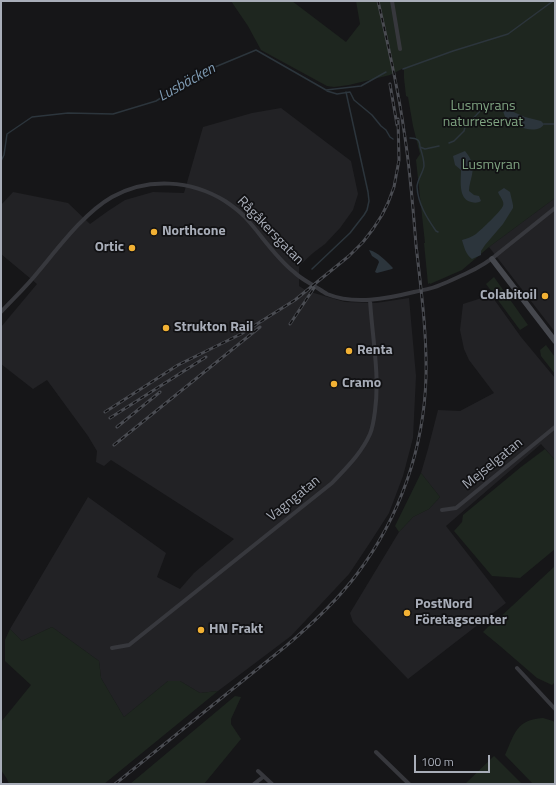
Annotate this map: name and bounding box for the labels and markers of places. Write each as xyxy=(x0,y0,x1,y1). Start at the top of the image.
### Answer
place label: Northcone xyxy=(162,224,226,240)
marker: Northcone xyxy=(149,227,159,237)
place label: Ortic xyxy=(95,240,124,256)
marker: Ortic xyxy=(127,243,137,253)
place label: Colabitoil xyxy=(480,288,537,304)
marker: Colabitoil xyxy=(540,291,550,301)
place label: Strukton Rail xyxy=(174,320,253,336)
marker: Strukton Rail xyxy=(161,323,171,333)
place label: Renta xyxy=(357,343,393,359)
marker: Renta xyxy=(344,346,354,356)
place label: Cramo xyxy=(342,376,381,392)
marker: Cramo xyxy=(329,379,339,389)
place label: PostNord Företagscenter xyxy=(415,597,507,630)
marker: PostNord Företagscenter xyxy=(402,608,412,618)
place label: HN Frakt xyxy=(209,622,263,638)
marker: HN Frakt xyxy=(196,625,206,635)

